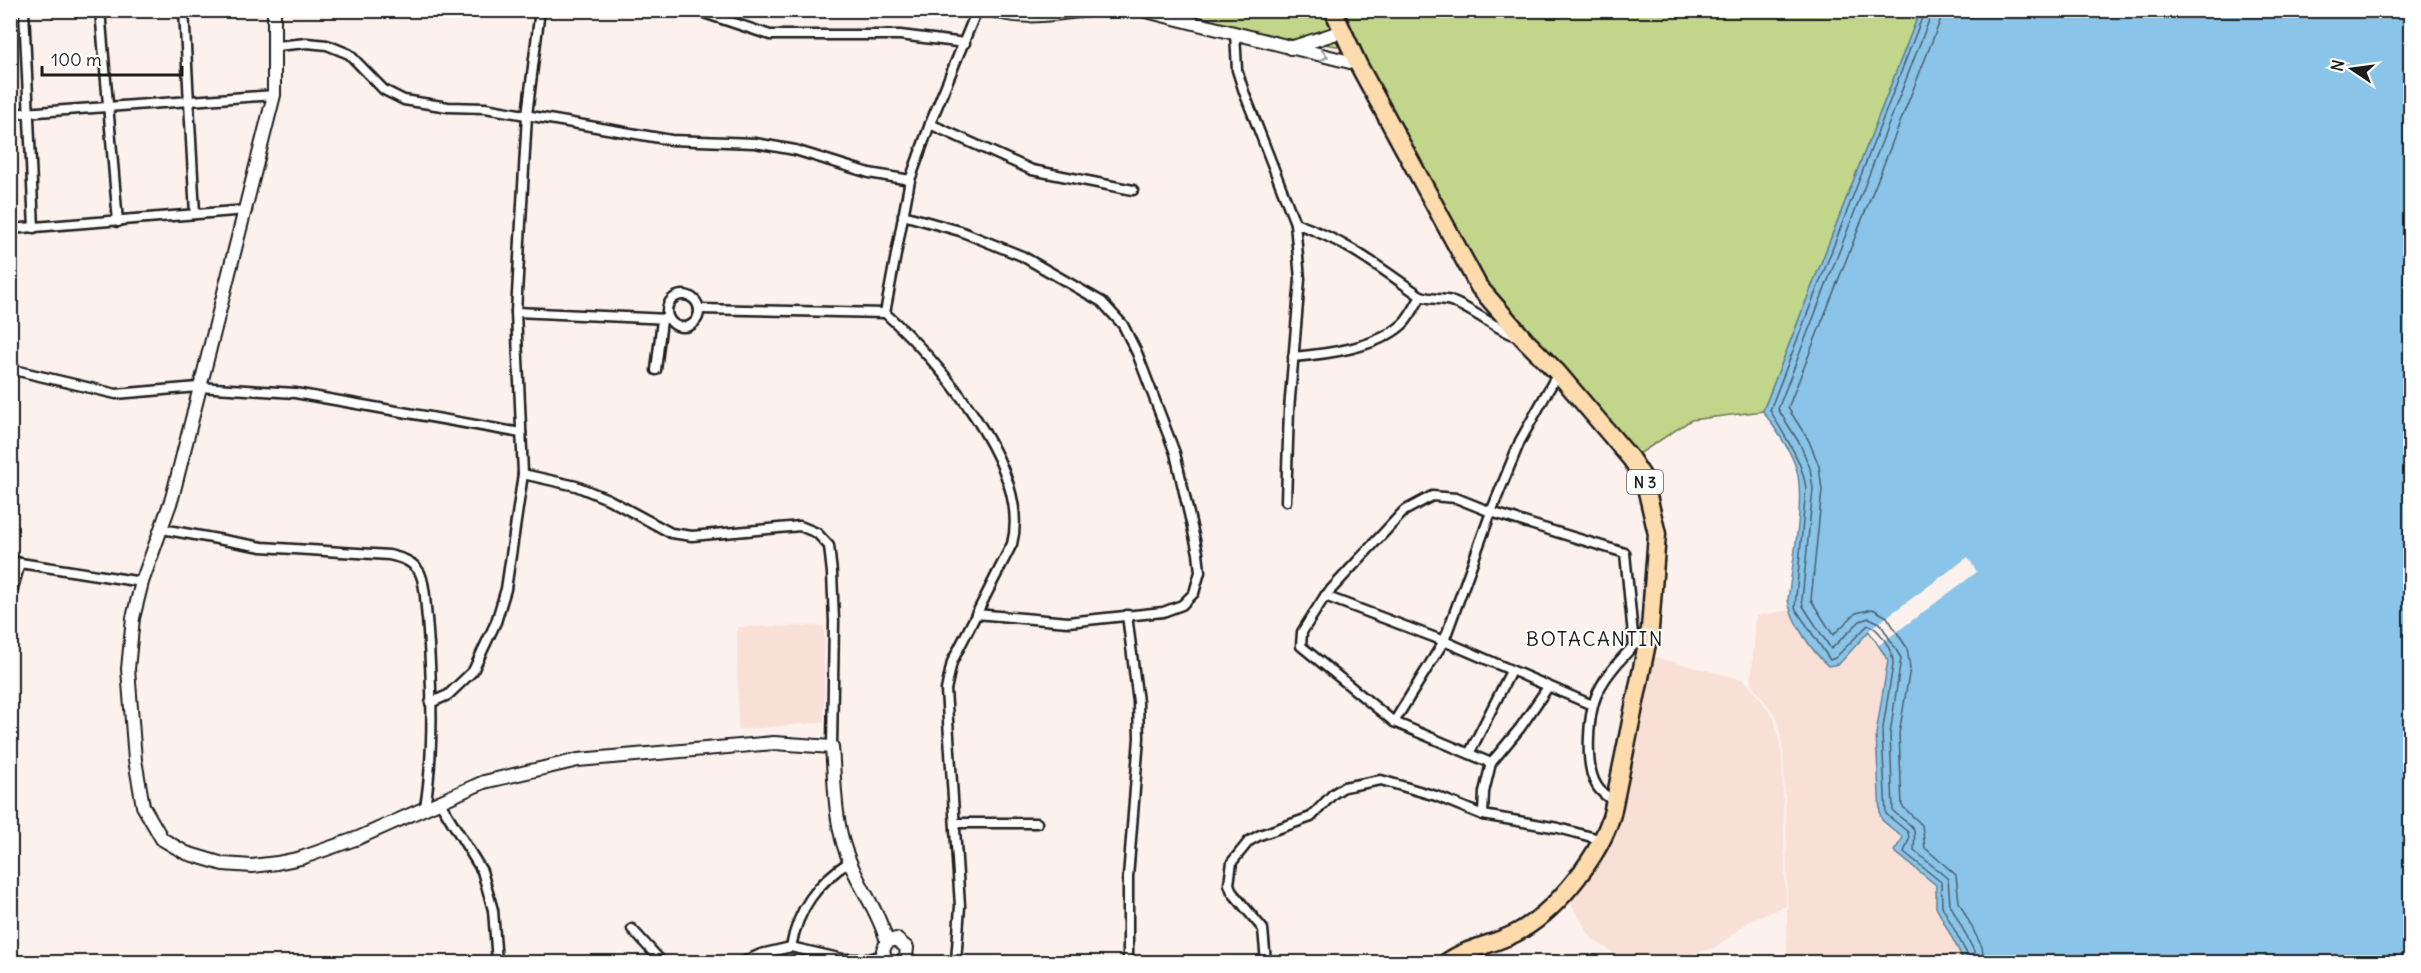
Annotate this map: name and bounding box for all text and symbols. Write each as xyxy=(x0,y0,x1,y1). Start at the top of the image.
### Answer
scale bar xyxy=(42,39,182,77)
north arrow xyxy=(2322,39,2382,99)
text: 100 m xyxy=(51,48,102,71)
one-way arrow xyxy=(1318,49,1328,62)
text: N xyxy=(2326,58,2348,73)
road number: N 3 xyxy=(1627,470,1663,494)
district label: BOTACANTIN xyxy=(1526,626,1664,651)

